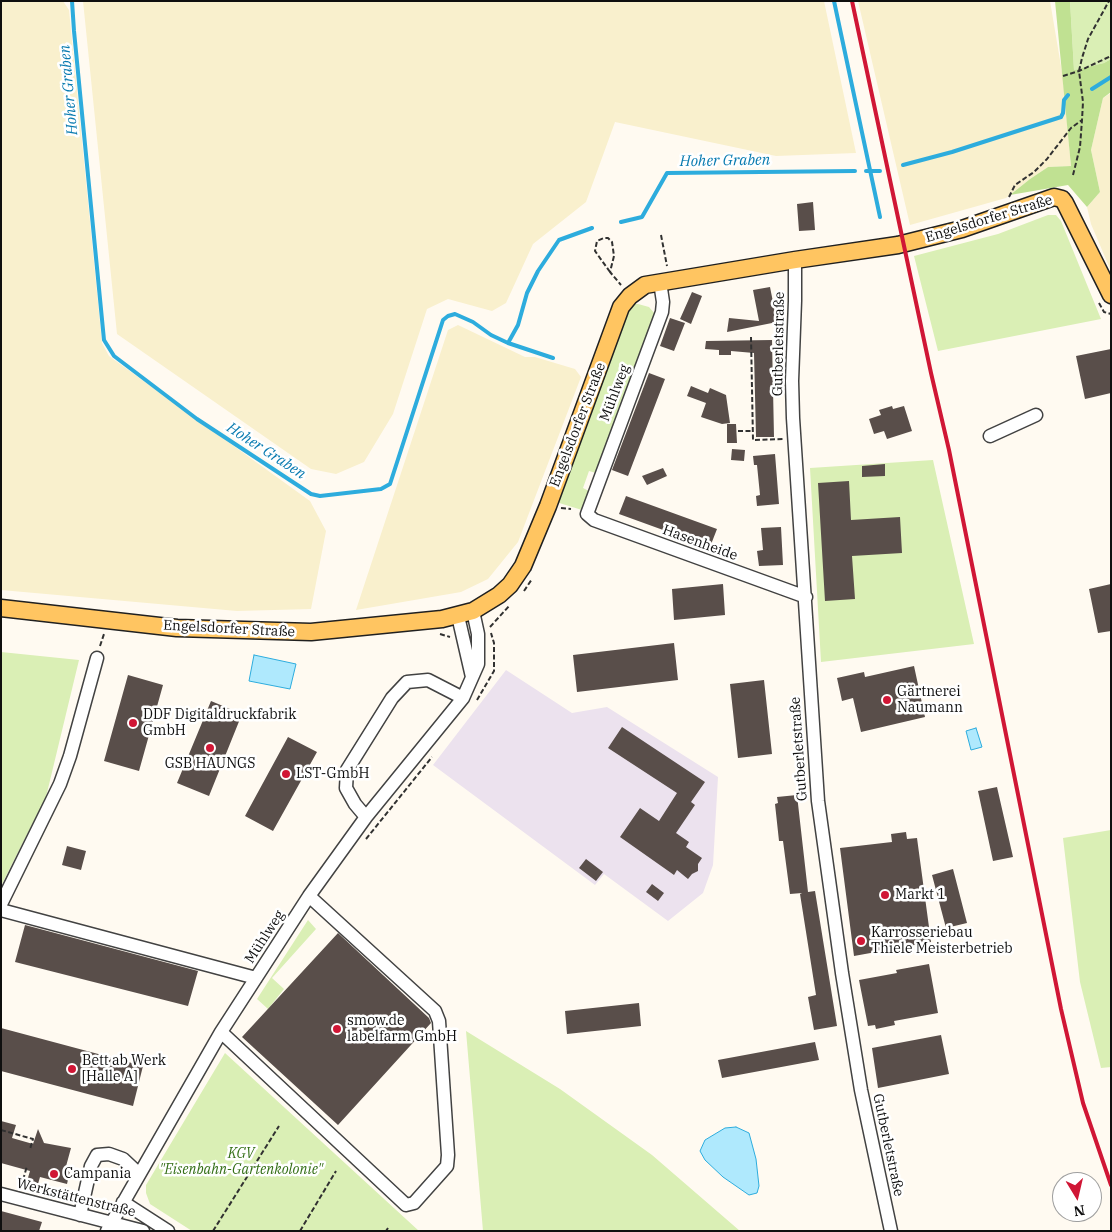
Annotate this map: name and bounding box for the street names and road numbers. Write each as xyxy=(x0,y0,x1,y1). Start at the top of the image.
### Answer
street label: Engelsdorfer Straße xyxy=(923,192,1055,246)
street label: Gutberletstraße xyxy=(770,292,788,396)
street label: Engelsdorfer Straße xyxy=(547,360,609,490)
street label: Mühlweg xyxy=(596,362,634,424)
street label: Hasenheide xyxy=(660,522,740,564)
street label: Engelsdorfer Straße xyxy=(163,617,295,641)
street label: Gutberletstraße xyxy=(787,696,811,802)
street label: Mühlweg xyxy=(242,907,288,967)
street label: Gutberletstraße xyxy=(869,1092,907,1198)
street label: Werkstättenstraße xyxy=(15,1175,137,1221)

